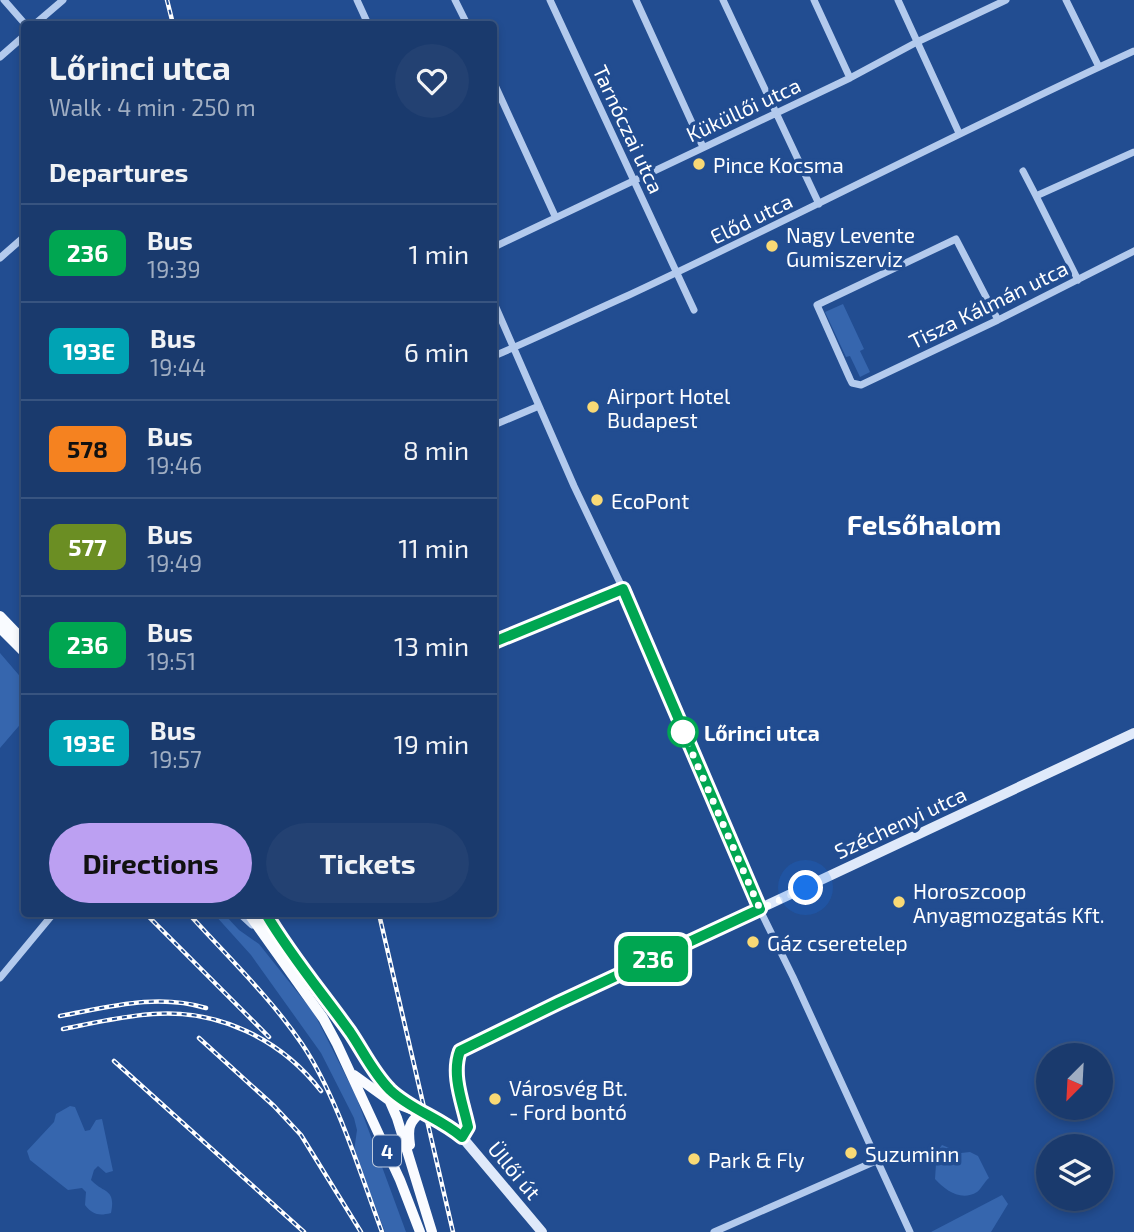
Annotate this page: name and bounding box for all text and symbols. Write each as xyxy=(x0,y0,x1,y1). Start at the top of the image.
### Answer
button: heart xyxy=(395,44,469,118)
text: Lőrinci utca xyxy=(49,47,231,87)
street label: Tarnóczai utca xyxy=(588,61,670,197)
street label: Küküllői utca xyxy=(682,72,804,146)
text: Walk · 4 min · 250 m xyxy=(49,93,256,121)
place label: Pince Kocsma xyxy=(713,152,844,177)
text: Departures xyxy=(49,156,188,187)
marker: Pince Kocsma xyxy=(691,156,707,172)
street label: Előd utca xyxy=(706,187,796,249)
place label: Nagy Levente Gumiszerviz xyxy=(786,222,915,271)
text: Bus xyxy=(147,224,193,255)
text: 236 xyxy=(67,238,108,267)
text: 1 min xyxy=(409,238,469,269)
marker: Nagy Levente Gumiszerviz xyxy=(764,238,780,254)
text: 19:39 xyxy=(147,255,201,283)
street label: Tisza Kálmán utca xyxy=(904,255,1072,353)
text: Bus xyxy=(150,322,196,353)
text: 193E xyxy=(63,336,115,365)
text: 6 min xyxy=(404,336,469,367)
text: 19:44 xyxy=(150,353,206,381)
place label: Airport Hotel Budapest xyxy=(607,383,731,432)
marker: Airport Hotel Budapest xyxy=(585,399,601,415)
text: Bus xyxy=(147,420,193,451)
text: 578 xyxy=(67,434,108,463)
text: 8 min xyxy=(403,434,469,465)
text: 19:46 xyxy=(147,451,202,479)
place label: EcoPont xyxy=(611,488,689,513)
marker: EcoPont xyxy=(589,492,605,508)
district label: Felsőhalom xyxy=(847,507,1001,541)
text: Bus xyxy=(147,518,193,549)
text: 577 xyxy=(68,532,107,561)
text: 11 min xyxy=(398,532,469,563)
text: 19:49 xyxy=(147,549,202,577)
text: Bus xyxy=(147,616,193,647)
text: 236 xyxy=(67,630,108,659)
text: 13 min xyxy=(394,630,469,661)
text: 19:51 xyxy=(147,647,196,675)
text: Bus xyxy=(150,714,196,745)
marker: Lőrinci utca xyxy=(668,717,698,747)
place label: Lőrinci utca xyxy=(704,720,820,745)
text: 193E xyxy=(63,728,115,757)
text: 19 min xyxy=(394,728,469,759)
text: 19:57 xyxy=(150,745,202,773)
street label: Széchenyi utca xyxy=(830,781,970,863)
button: Directions xyxy=(49,823,252,903)
button: Tickets xyxy=(266,823,469,903)
your location xyxy=(788,870,823,905)
place label: Horoszcoop Anyagmozgatás Kft. xyxy=(913,878,1105,927)
marker: Horoszcoop Anyagmozgatás Kft. xyxy=(891,894,907,910)
place label: Gáz cseretelep xyxy=(767,930,908,955)
marker: Gáz cseretelep xyxy=(745,934,761,950)
line badge: 236 xyxy=(613,936,693,982)
text: 236 xyxy=(632,944,674,973)
north arrow xyxy=(1036,1043,1113,1120)
map controls xyxy=(1036,1043,1113,1211)
place label: Városvég Bt. - Ford bontó xyxy=(509,1075,628,1124)
marker: Városvég Bt. - Ford bontó xyxy=(487,1091,503,1107)
button: layers xyxy=(1036,1134,1113,1211)
road number: 4 xyxy=(373,1135,401,1166)
street label: Üllői út xyxy=(483,1136,547,1204)
place label: Suzuminn xyxy=(865,1141,959,1166)
marker: Suzuminn xyxy=(843,1145,859,1161)
place label: Park & Fly xyxy=(708,1147,805,1172)
marker: Park & Fly xyxy=(686,1151,702,1167)

